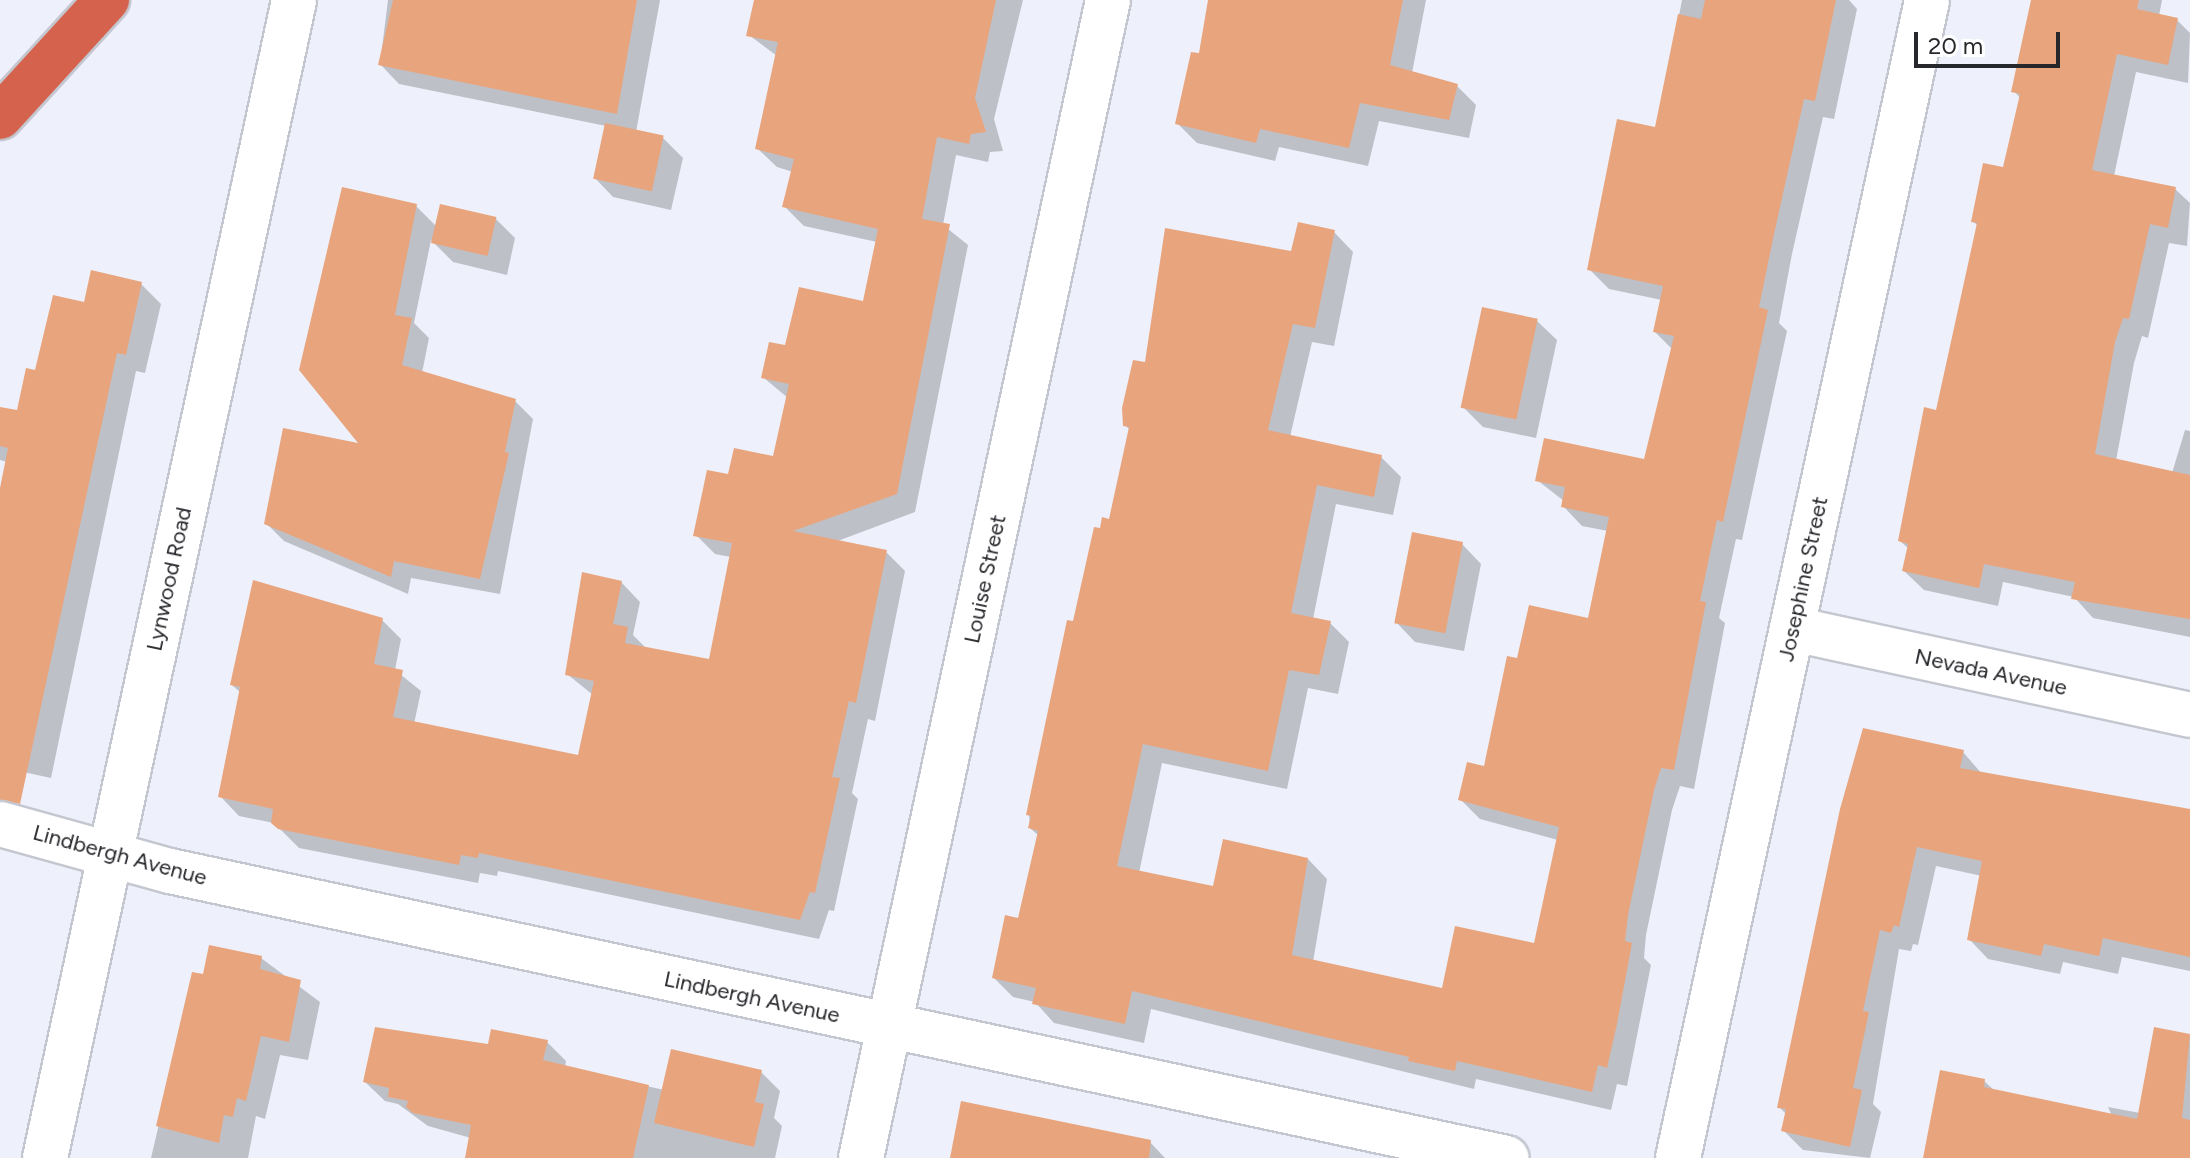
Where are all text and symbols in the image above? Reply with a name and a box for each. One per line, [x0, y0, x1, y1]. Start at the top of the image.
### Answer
scale bar [1918, 16, 2064, 66]
text: 20 m [1928, 31, 1983, 60]
street label: Josephine Street [1773, 494, 1833, 664]
street label: Lynwood Road [141, 505, 197, 653]
street label: Louise Street [958, 512, 1012, 646]
street label: Nevada Avenue [1912, 643, 2070, 701]
street label: Lindbergh Avenue [30, 819, 210, 891]
street label: Lindbergh Avenue [662, 965, 842, 1029]

